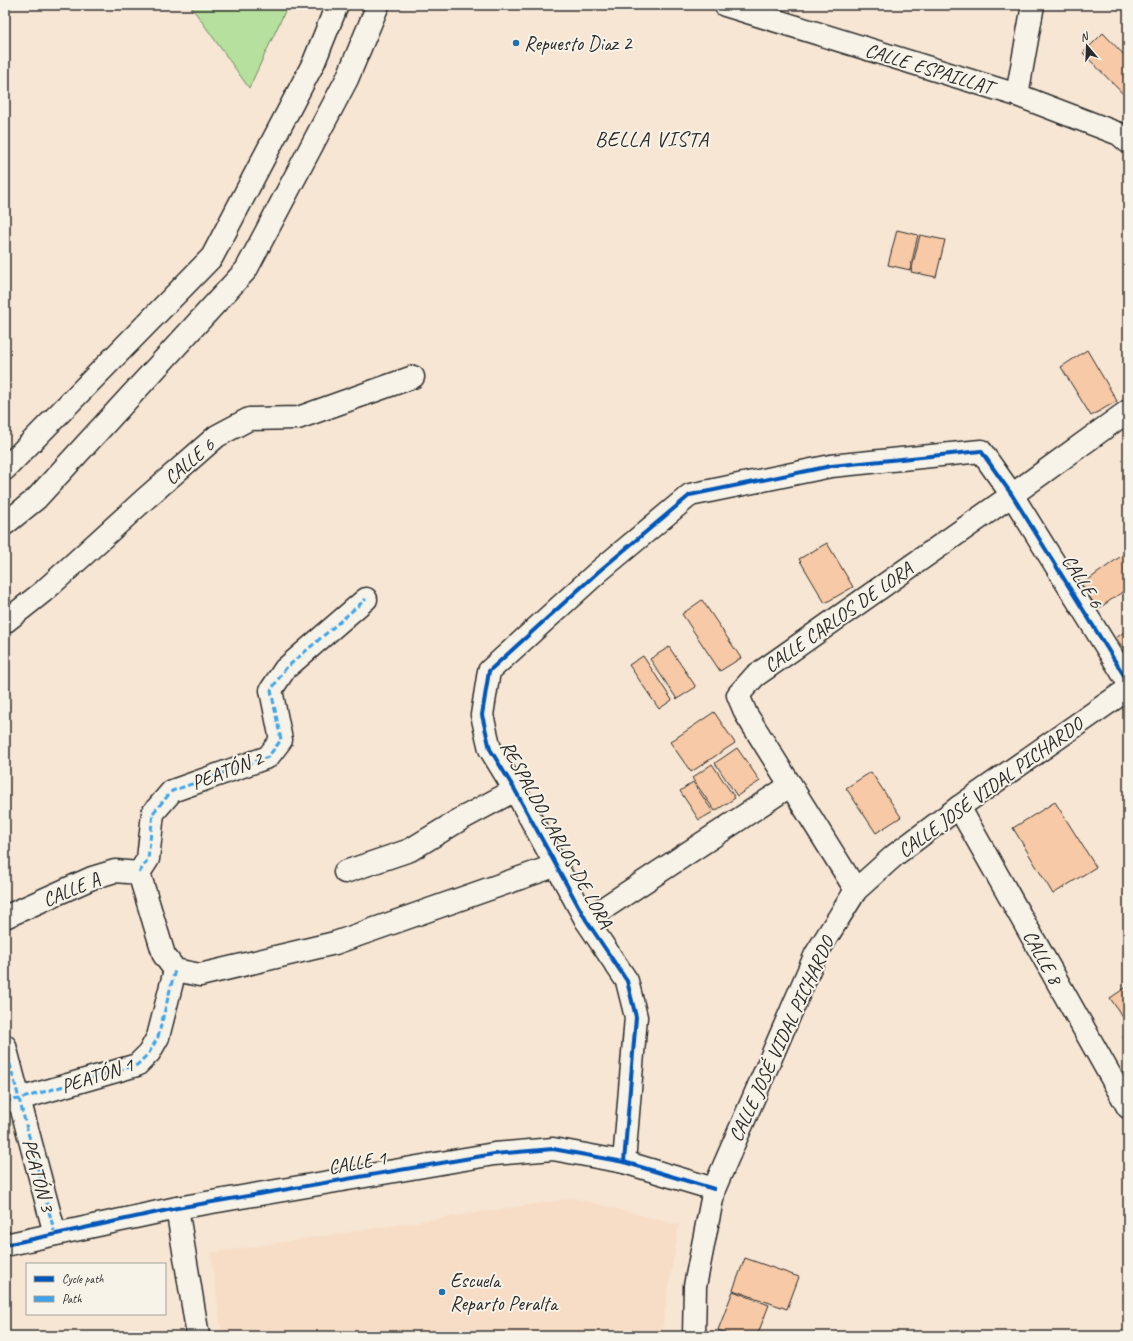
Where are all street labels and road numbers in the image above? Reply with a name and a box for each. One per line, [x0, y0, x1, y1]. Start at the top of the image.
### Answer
street label: CALLE ESPAILLAT [862, 37, 1000, 101]
street label: CALLE 6 [159, 432, 220, 490]
street label: CALLE 6 [1056, 550, 1109, 614]
street label: CALLE CARLOS DE LORA [759, 556, 918, 678]
street label: CALLE JOSÉ VIDAL PICHARDO [893, 711, 1089, 863]
street label: RESPALDO CARLOS DE LORA [495, 736, 619, 933]
street label: PEATÓN 2 [188, 745, 268, 795]
street label: CALLE A [39, 866, 104, 913]
street label: CALLE 8 [1017, 926, 1069, 991]
street label: CALLE JOSÉ VIDAL PICHARDO [723, 931, 841, 1146]
street label: PEATÓN 1 [58, 1052, 137, 1099]
street label: PEATÓN 3 [17, 1136, 61, 1216]
street label: CALLE 1 [326, 1145, 389, 1180]

